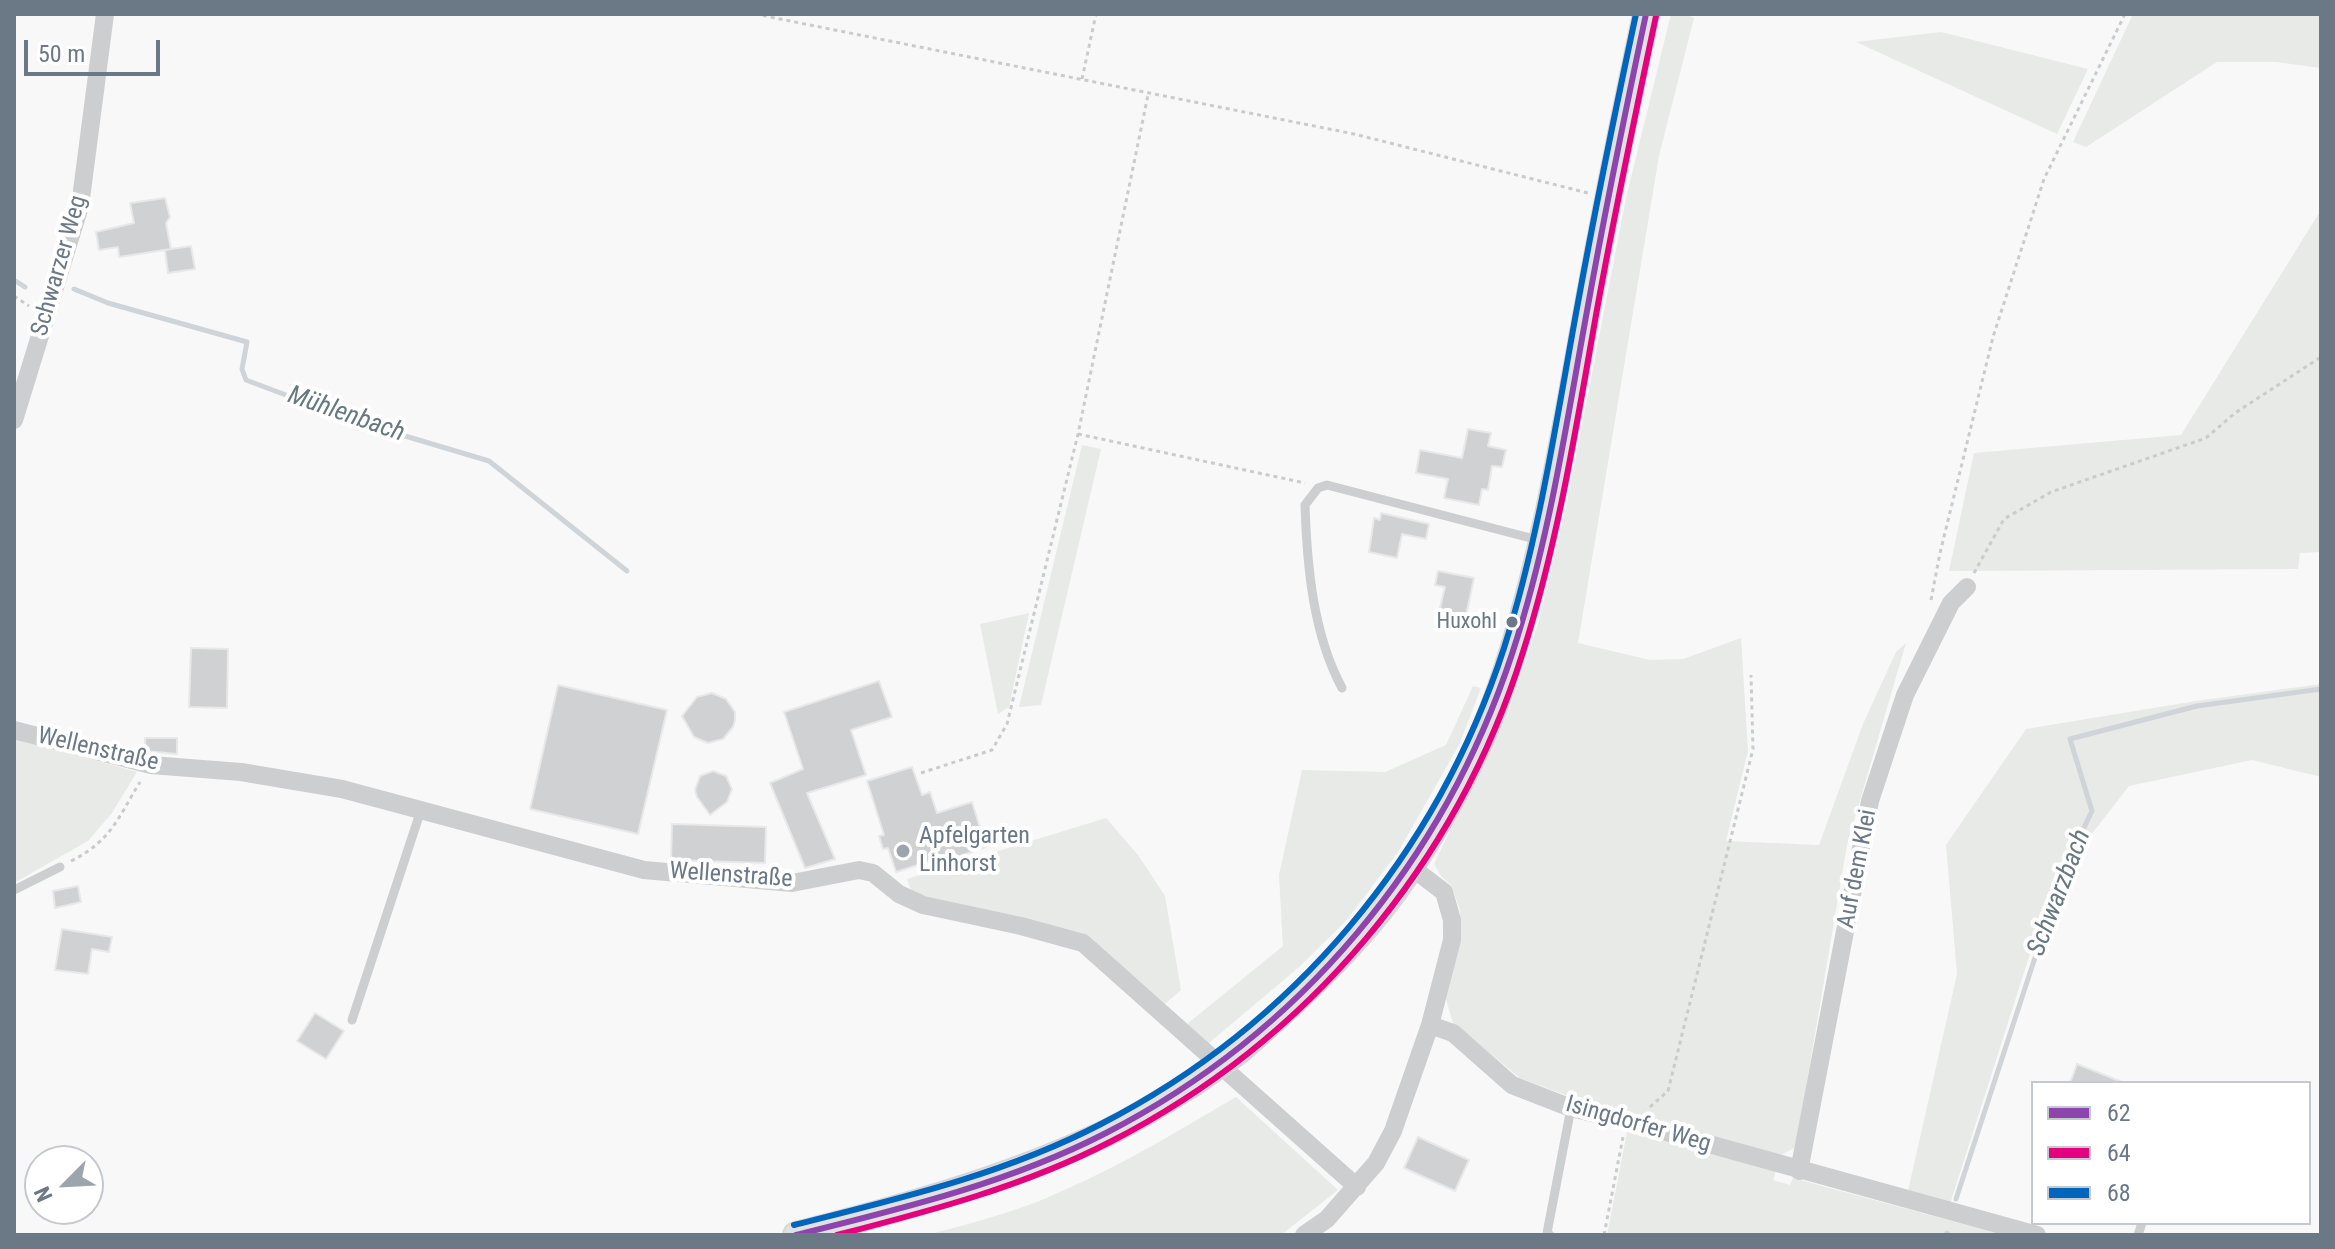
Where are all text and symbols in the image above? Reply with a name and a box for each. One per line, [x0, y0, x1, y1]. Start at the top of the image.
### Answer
scale bar [28, 24, 164, 74]
text: 50 m [38, 40, 85, 68]
street label: Schwarzer Weg [26, 192, 94, 340]
water label: Mühlenbach [283, 380, 409, 450]
place label: Huxohl [1437, 609, 1497, 635]
marker: Huxohl [1504, 614, 1520, 630]
street label: Wellenstraße [35, 722, 161, 778]
street label: Auf dem Klei [1832, 807, 1884, 931]
place label: Apfelgarten Linhorst [919, 823, 1030, 879]
water label: Schwarzbach [2022, 826, 2098, 960]
marker: Apfelgarten Linhorst [894, 842, 912, 860]
street label: Wellenstraße [669, 857, 793, 895]
legend [2031, 1081, 2311, 1225]
street label: Isingdorfer Weg [1562, 1091, 1714, 1159]
text: 62 [2107, 1099, 2131, 1127]
text: 64 [2107, 1139, 2131, 1167]
north arrow [24, 1145, 104, 1225]
text: 68 [2107, 1179, 2131, 1207]
text: N [29, 1183, 58, 1205]

